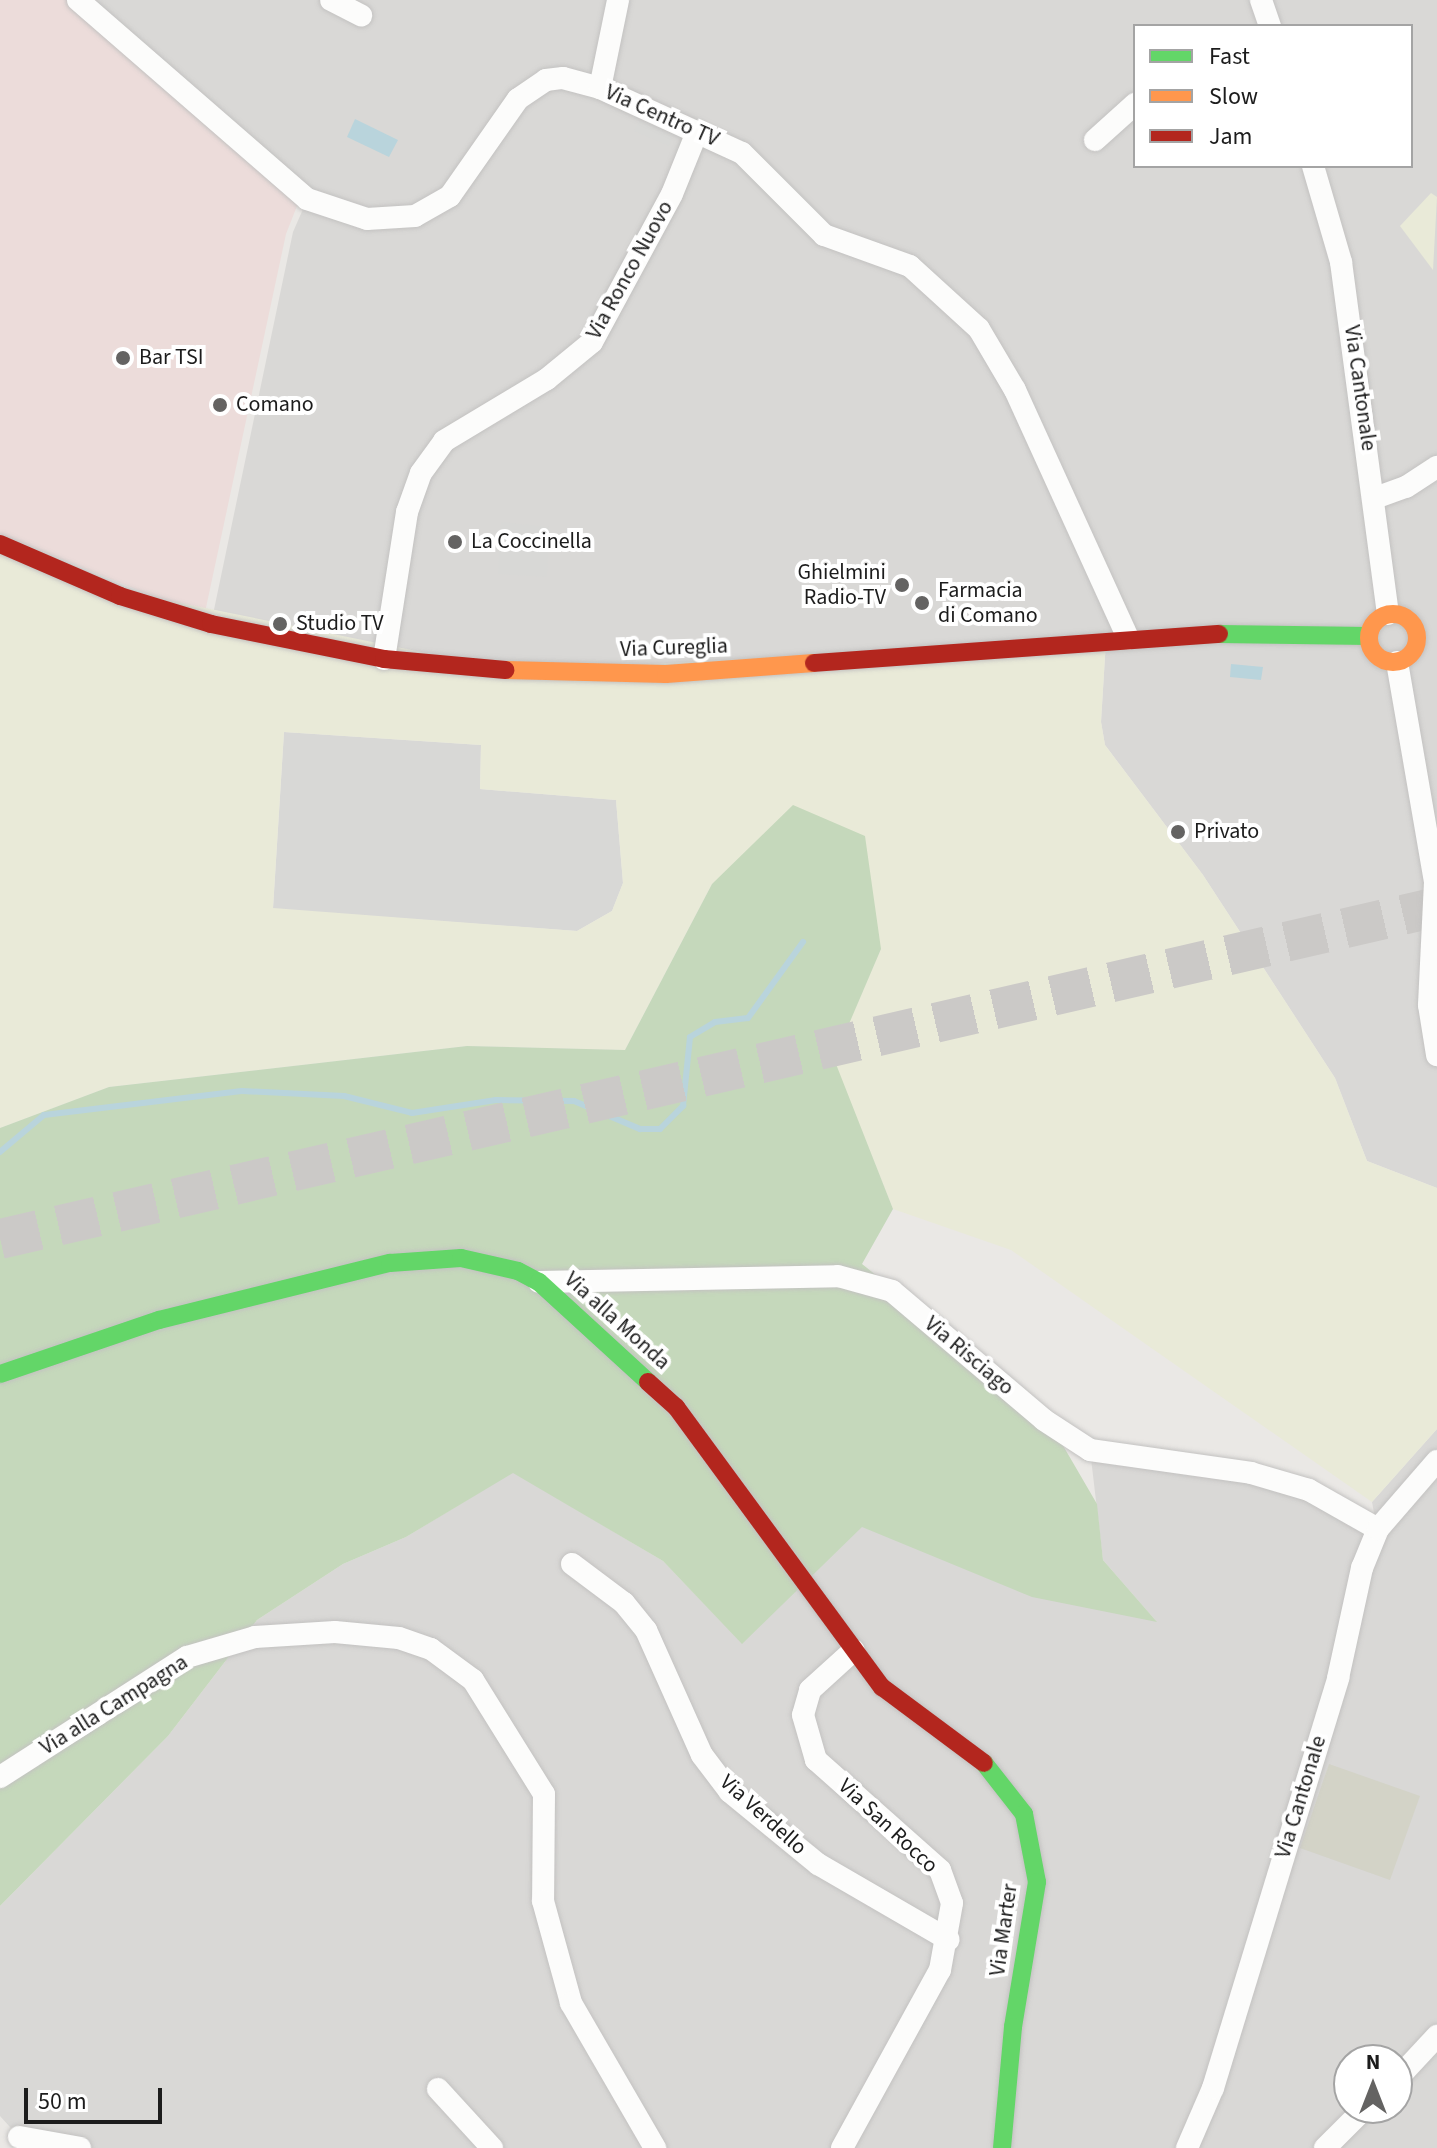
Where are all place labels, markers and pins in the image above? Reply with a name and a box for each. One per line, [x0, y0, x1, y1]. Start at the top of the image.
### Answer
place label: Bar TSI [139, 345, 204, 371]
marker: Bar TSI [114, 349, 132, 367]
place label: Comano [236, 392, 314, 418]
marker: Comano [211, 396, 229, 414]
place label: La Coccinella [471, 529, 592, 555]
marker: La Coccinella [446, 533, 464, 551]
place label: Ghielmini Radio-TV [797, 559, 886, 610]
marker: Ghielmini Radio-TV [893, 576, 911, 594]
place label: Farmacia di Comano [938, 577, 1038, 628]
marker: Farmacia di Comano [913, 594, 931, 612]
place label: Studio TV [296, 611, 384, 637]
marker: Studio TV [271, 615, 289, 633]
place label: Privato [1194, 819, 1259, 845]
marker: Privato [1169, 823, 1187, 841]

